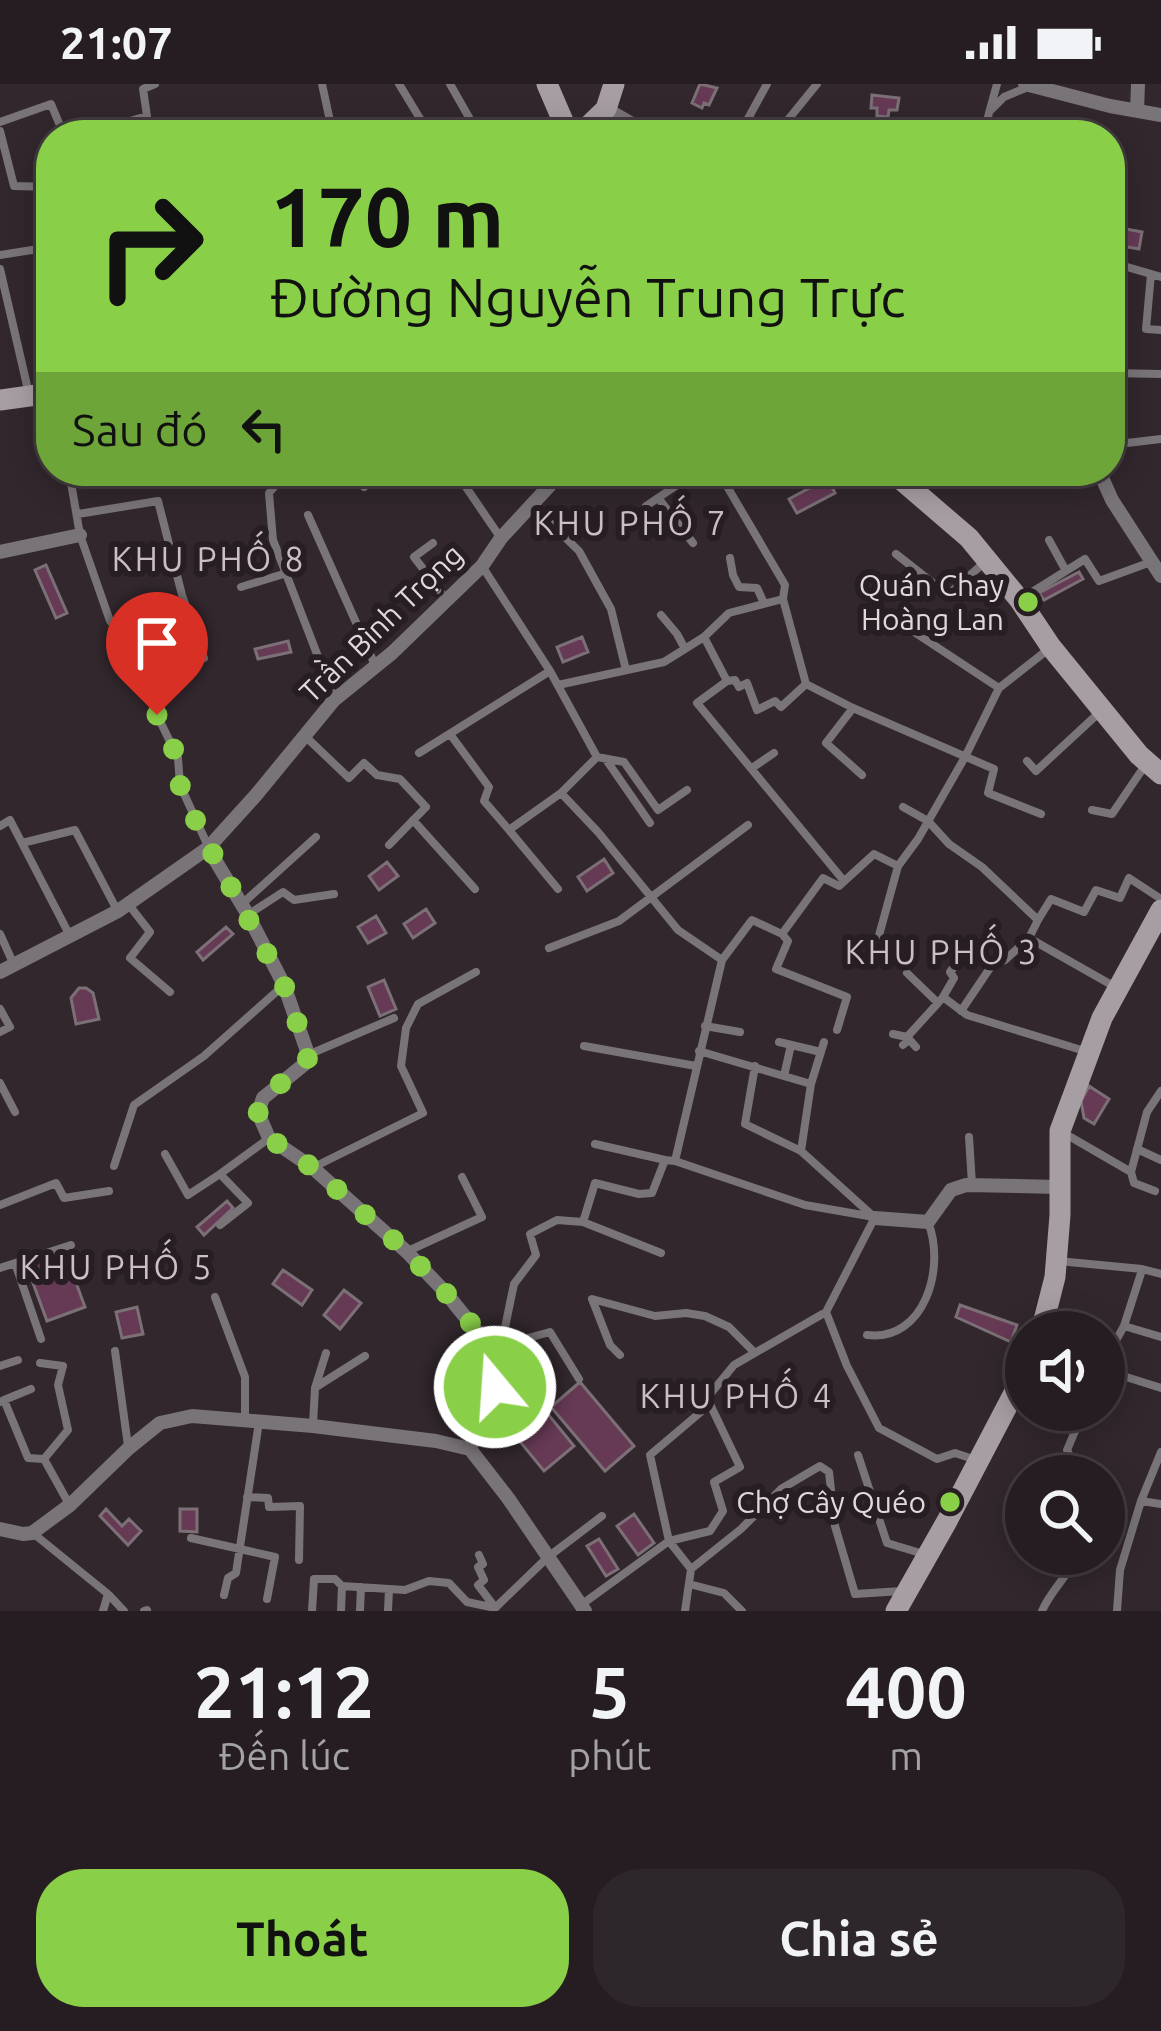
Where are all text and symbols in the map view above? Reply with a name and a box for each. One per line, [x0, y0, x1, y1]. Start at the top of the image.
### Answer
text: 21:07 [60, 17, 173, 68]
icon: right [72, 168, 228, 324]
text: 170 m [270, 169, 504, 263]
text: Đường Nguyễn Trung Trực [270, 267, 905, 327]
icon: left [231, 396, 297, 462]
text: Sau đó [72, 404, 207, 455]
district label: KHU PHỐ 7 [534, 494, 728, 541]
district label: KHU PHỐ 8 [112, 530, 306, 577]
street label: Trần Bình Trọng [290, 534, 469, 709]
place label: Quán Chay Hoàng Lan [859, 568, 1004, 636]
marker: Quán Chay Hoàng Lan [1015, 589, 1041, 615]
pin [106, 592, 208, 715]
icon: arrive [124, 610, 190, 676]
district label: KHU PHỐ 3 [845, 923, 1039, 970]
district label: KHU PHỐ 5 [20, 1238, 214, 1285]
map controls [1005, 1311, 1125, 1575]
button: sound [1005, 1311, 1125, 1431]
position arrow [432, 1324, 558, 1450]
district label: KHU PHỐ 4 [640, 1367, 834, 1414]
button: search [1005, 1455, 1125, 1575]
place label: Chợ Cây Quéo [736, 1485, 926, 1519]
marker: Chợ Cây Quéo [937, 1489, 963, 1515]
text: 21:12 [194, 1651, 374, 1732]
text: 5 [589, 1651, 630, 1732]
text: 400 [845, 1651, 967, 1732]
text: Đến lúc [218, 1734, 350, 1777]
text: phút [568, 1734, 651, 1777]
text: m [889, 1734, 923, 1777]
button: Thoát [36, 1869, 569, 2007]
button: Chia sẻ [593, 1869, 1125, 2007]

